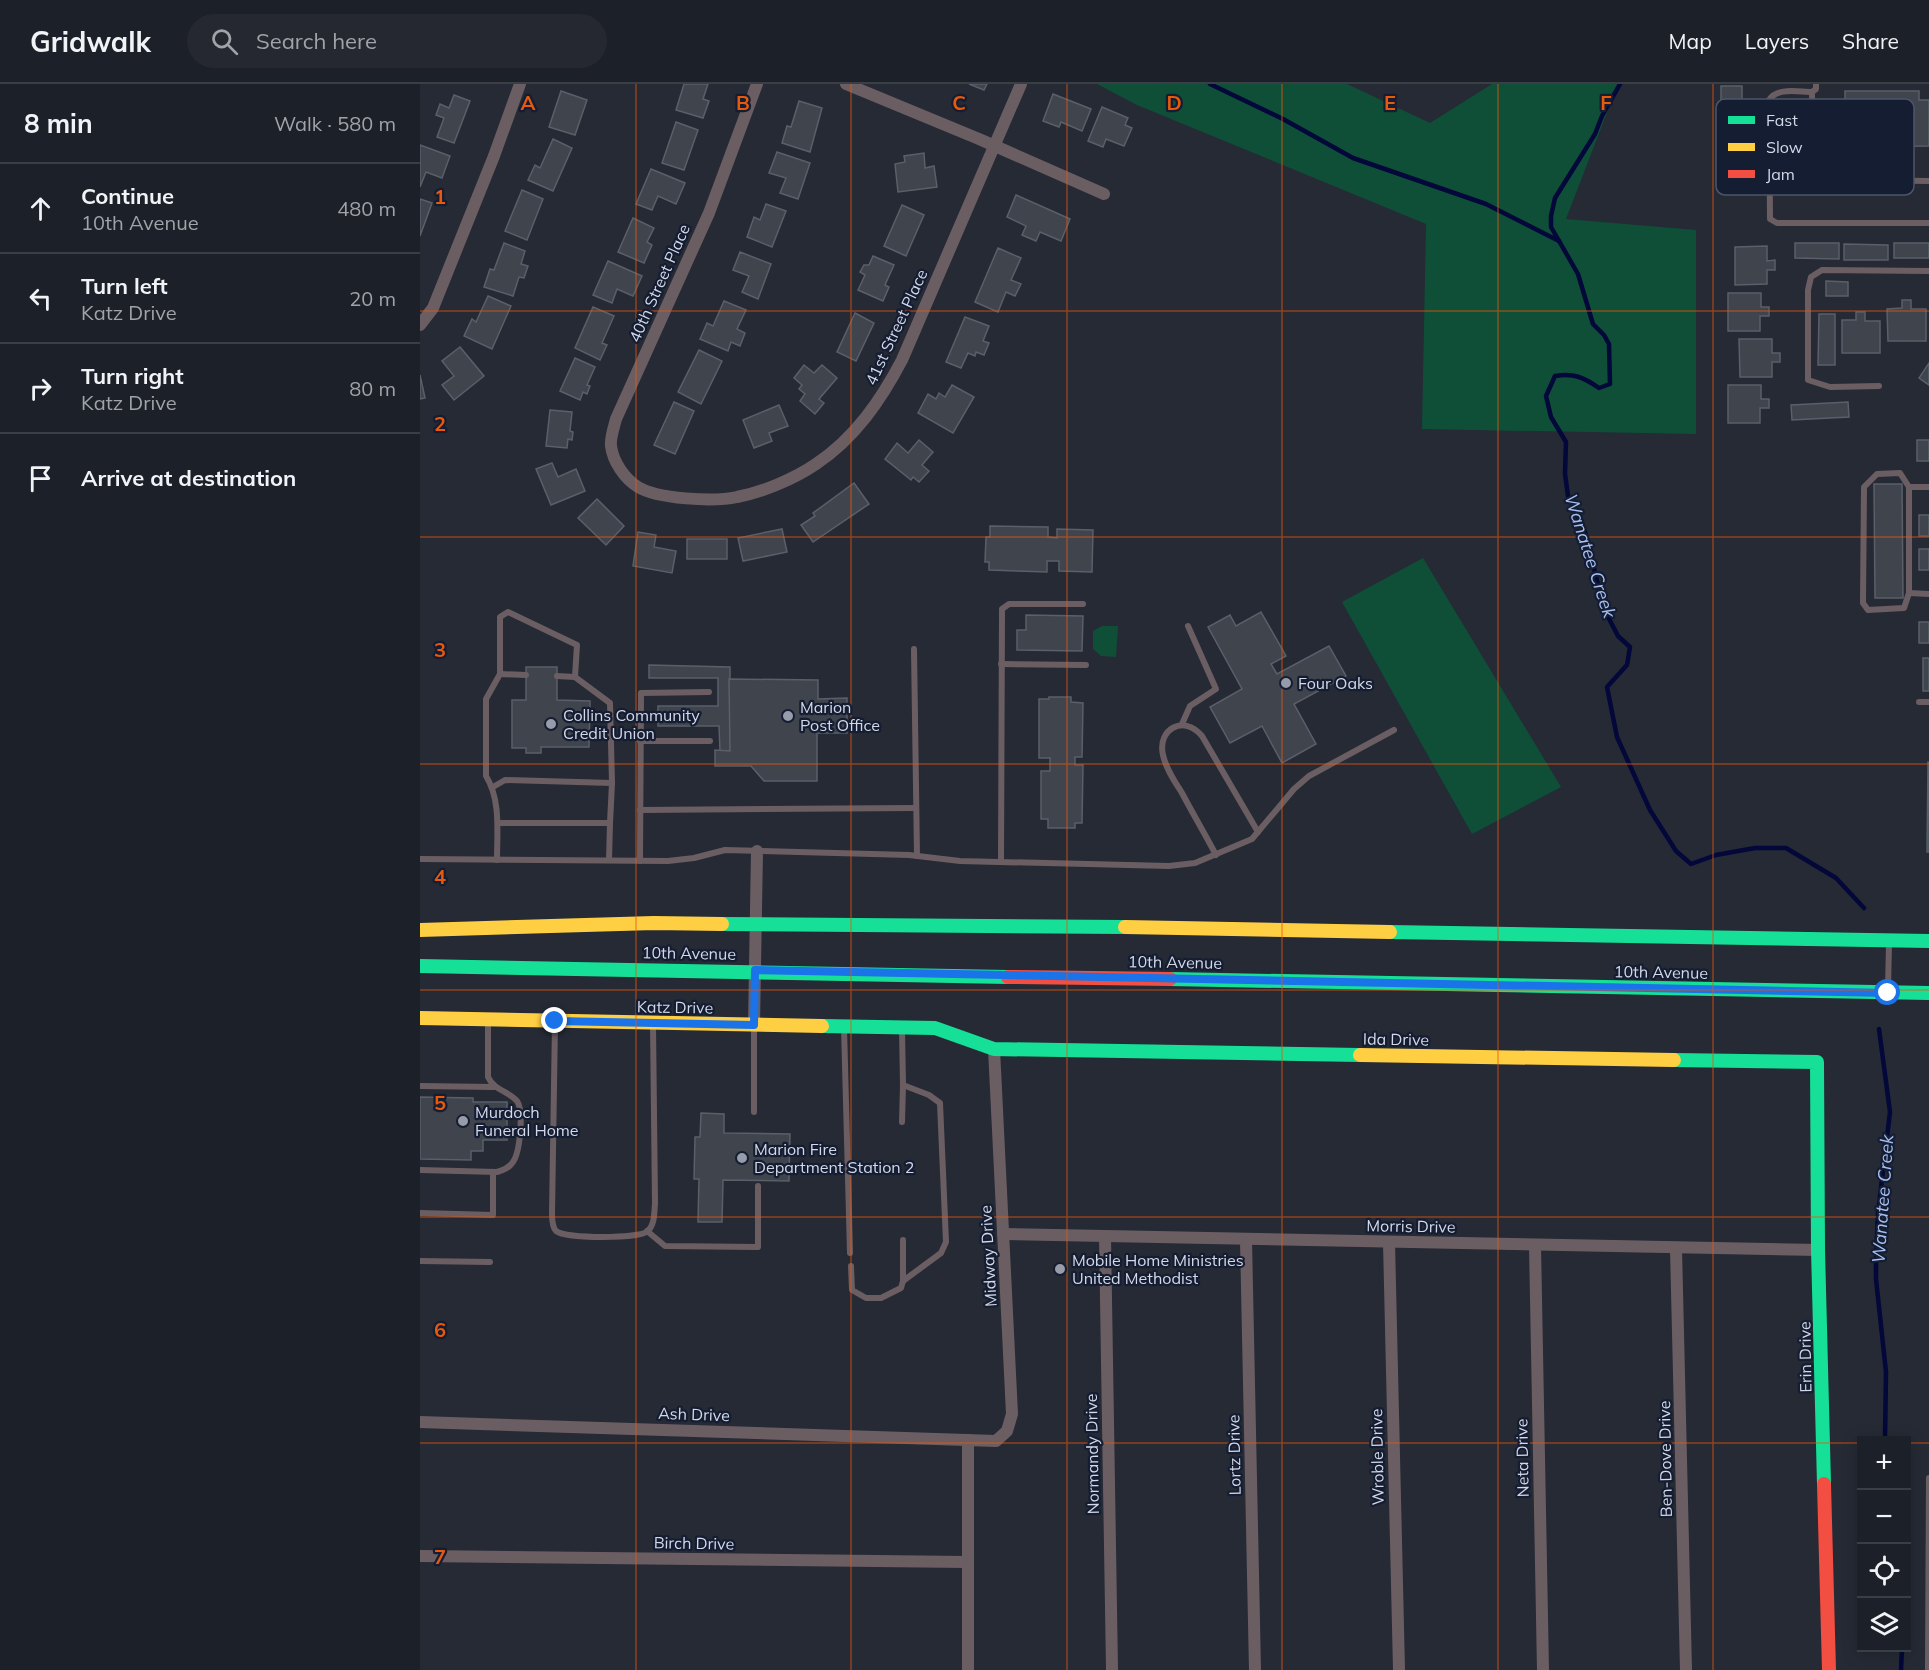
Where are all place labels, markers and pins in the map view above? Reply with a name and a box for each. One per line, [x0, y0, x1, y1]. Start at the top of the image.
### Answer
place label: Four Oaks [1298, 673, 1373, 693]
marker: Four Oaks [1279, 676, 1293, 690]
place label: Marion Post Office [800, 697, 880, 735]
place label: Collins Community Credit Union [563, 705, 700, 743]
marker: Marion Post Office [781, 709, 795, 723]
marker: Collins Community Credit Union [544, 717, 558, 731]
place label: Murdoch Funeral Home [475, 1102, 579, 1140]
marker: Murdoch Funeral Home [456, 1114, 470, 1128]
place label: Marion Fire Department Station 2 [754, 1139, 914, 1177]
marker: Marion Fire Department Station 2 [735, 1151, 749, 1165]
place label: Mobile Home Ministries United Methodist [1072, 1250, 1244, 1288]
marker: Mobile Home Ministries United Methodist [1053, 1262, 1067, 1276]

